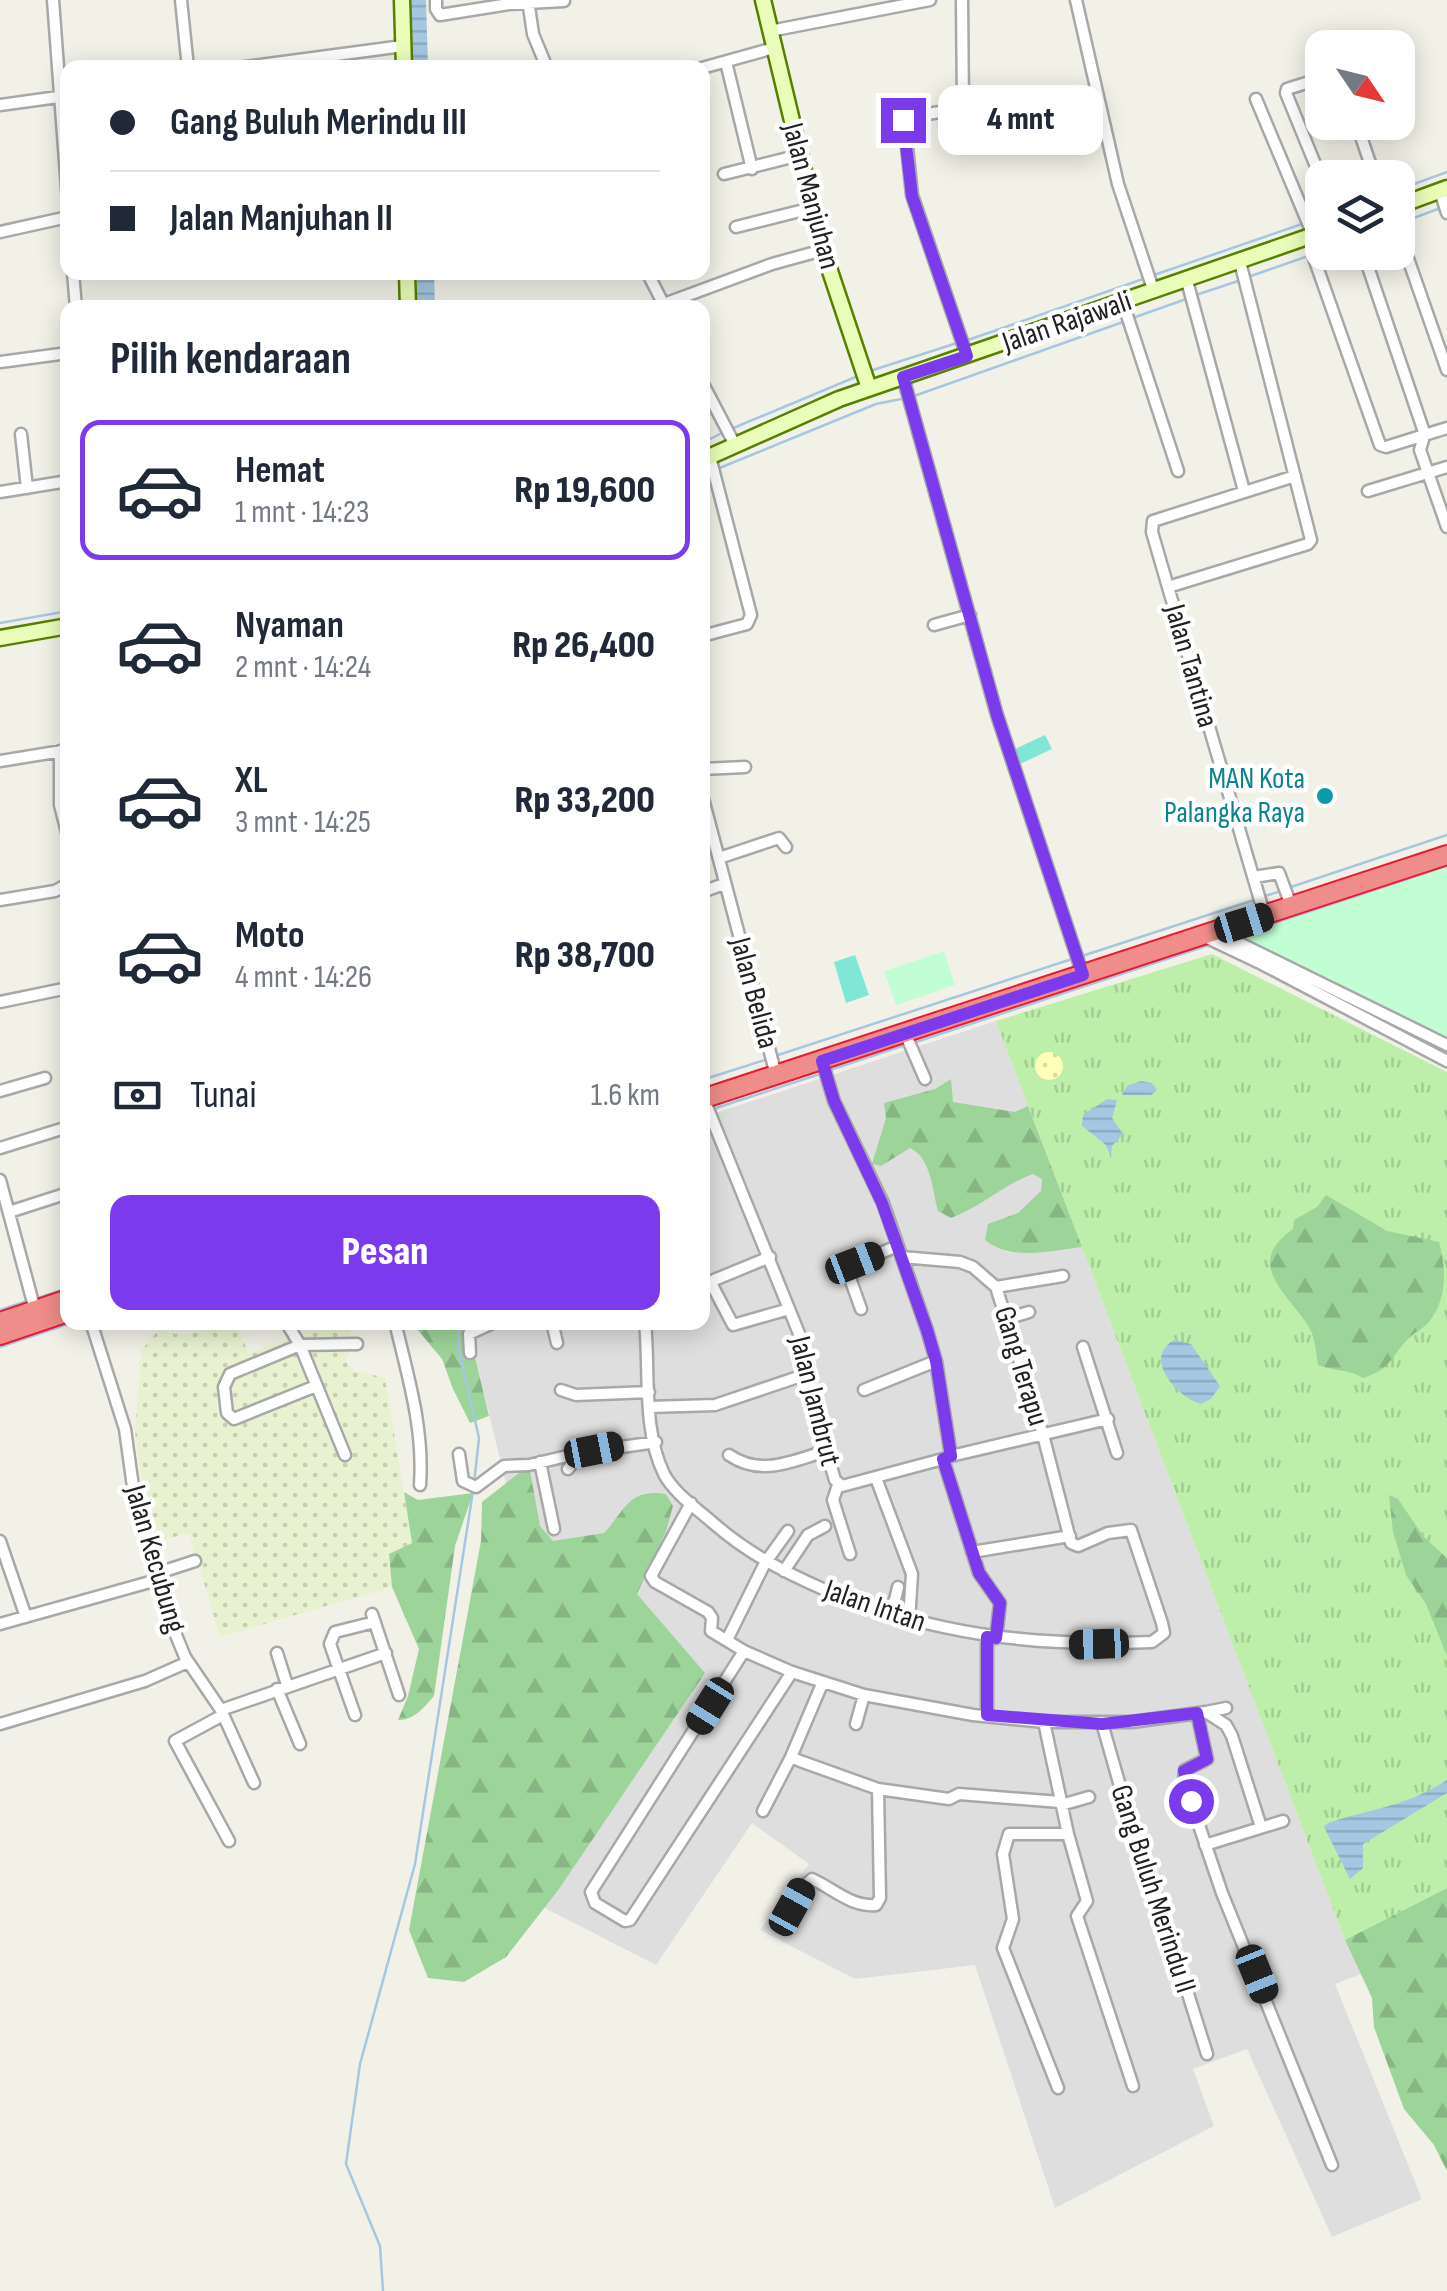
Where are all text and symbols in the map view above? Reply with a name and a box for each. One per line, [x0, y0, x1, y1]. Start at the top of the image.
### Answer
north arrow [1305, 30, 1415, 140]
map controls [1305, 30, 1415, 270]
callout: 4 mnt [938, 85, 1103, 155]
route end [881, 98, 926, 143]
text: Gang Buluh Merindu III [170, 100, 467, 145]
text: 4 mnt [987, 100, 1054, 139]
street label: Jalan Manjuhan [774, 118, 848, 273]
button: layers [1305, 160, 1415, 270]
text: Jalan Manjuhan II [170, 196, 393, 241]
street label: Jalan Rajawali [997, 283, 1136, 361]
text: Pilih kendaraan [110, 332, 351, 387]
icon: car [115, 445, 205, 535]
text: Hemat [235, 448, 325, 493]
text: Rp 19,600 [514, 468, 655, 513]
text: 1 mnt · 14:23 [235, 493, 369, 532]
street label: Jalan Tantina [1156, 599, 1226, 732]
icon: car [115, 600, 205, 690]
text: Nyaman [235, 603, 344, 648]
text: Rp 26,400 [512, 623, 655, 668]
text: 2 mnt · 14:24 [235, 648, 371, 687]
icon: car [115, 755, 205, 845]
text: XL [235, 758, 268, 803]
place label: MAN Kota Palangka Raya [1164, 761, 1305, 831]
text: Rp 33,200 [514, 778, 655, 823]
marker: MAN Kota Palangka Raya [1314, 785, 1336, 807]
text: 3 mnt · 14:25 [235, 803, 371, 842]
car [1211, 900, 1277, 946]
icon: car [115, 910, 205, 1000]
text: Moto [235, 913, 305, 958]
street label: Jalan Belida [722, 932, 786, 1053]
text: Rp 38,700 [515, 933, 655, 978]
text: 4 mnt · 14:26 [235, 958, 372, 997]
icon: cash [110, 1068, 165, 1123]
text: Tunai [190, 1073, 257, 1118]
text: 1.6 km [591, 1076, 660, 1115]
button: Pesan [110, 1195, 660, 1310]
car [822, 1238, 888, 1288]
street label: Gang Terapu [986, 1302, 1056, 1430]
street label: Jalan Jambrut [781, 1332, 848, 1469]
car [562, 1430, 626, 1470]
street label: Jalan Kecubung [116, 1480, 193, 1637]
street label: Jalan Intan [819, 1572, 930, 1640]
car [1068, 1628, 1130, 1660]
car [681, 1673, 739, 1739]
route start [1169, 1779, 1214, 1824]
street label: Gang Buluh Merindu II [1102, 1781, 1204, 1997]
car [764, 1873, 820, 1941]
car [1232, 1941, 1282, 2007]

